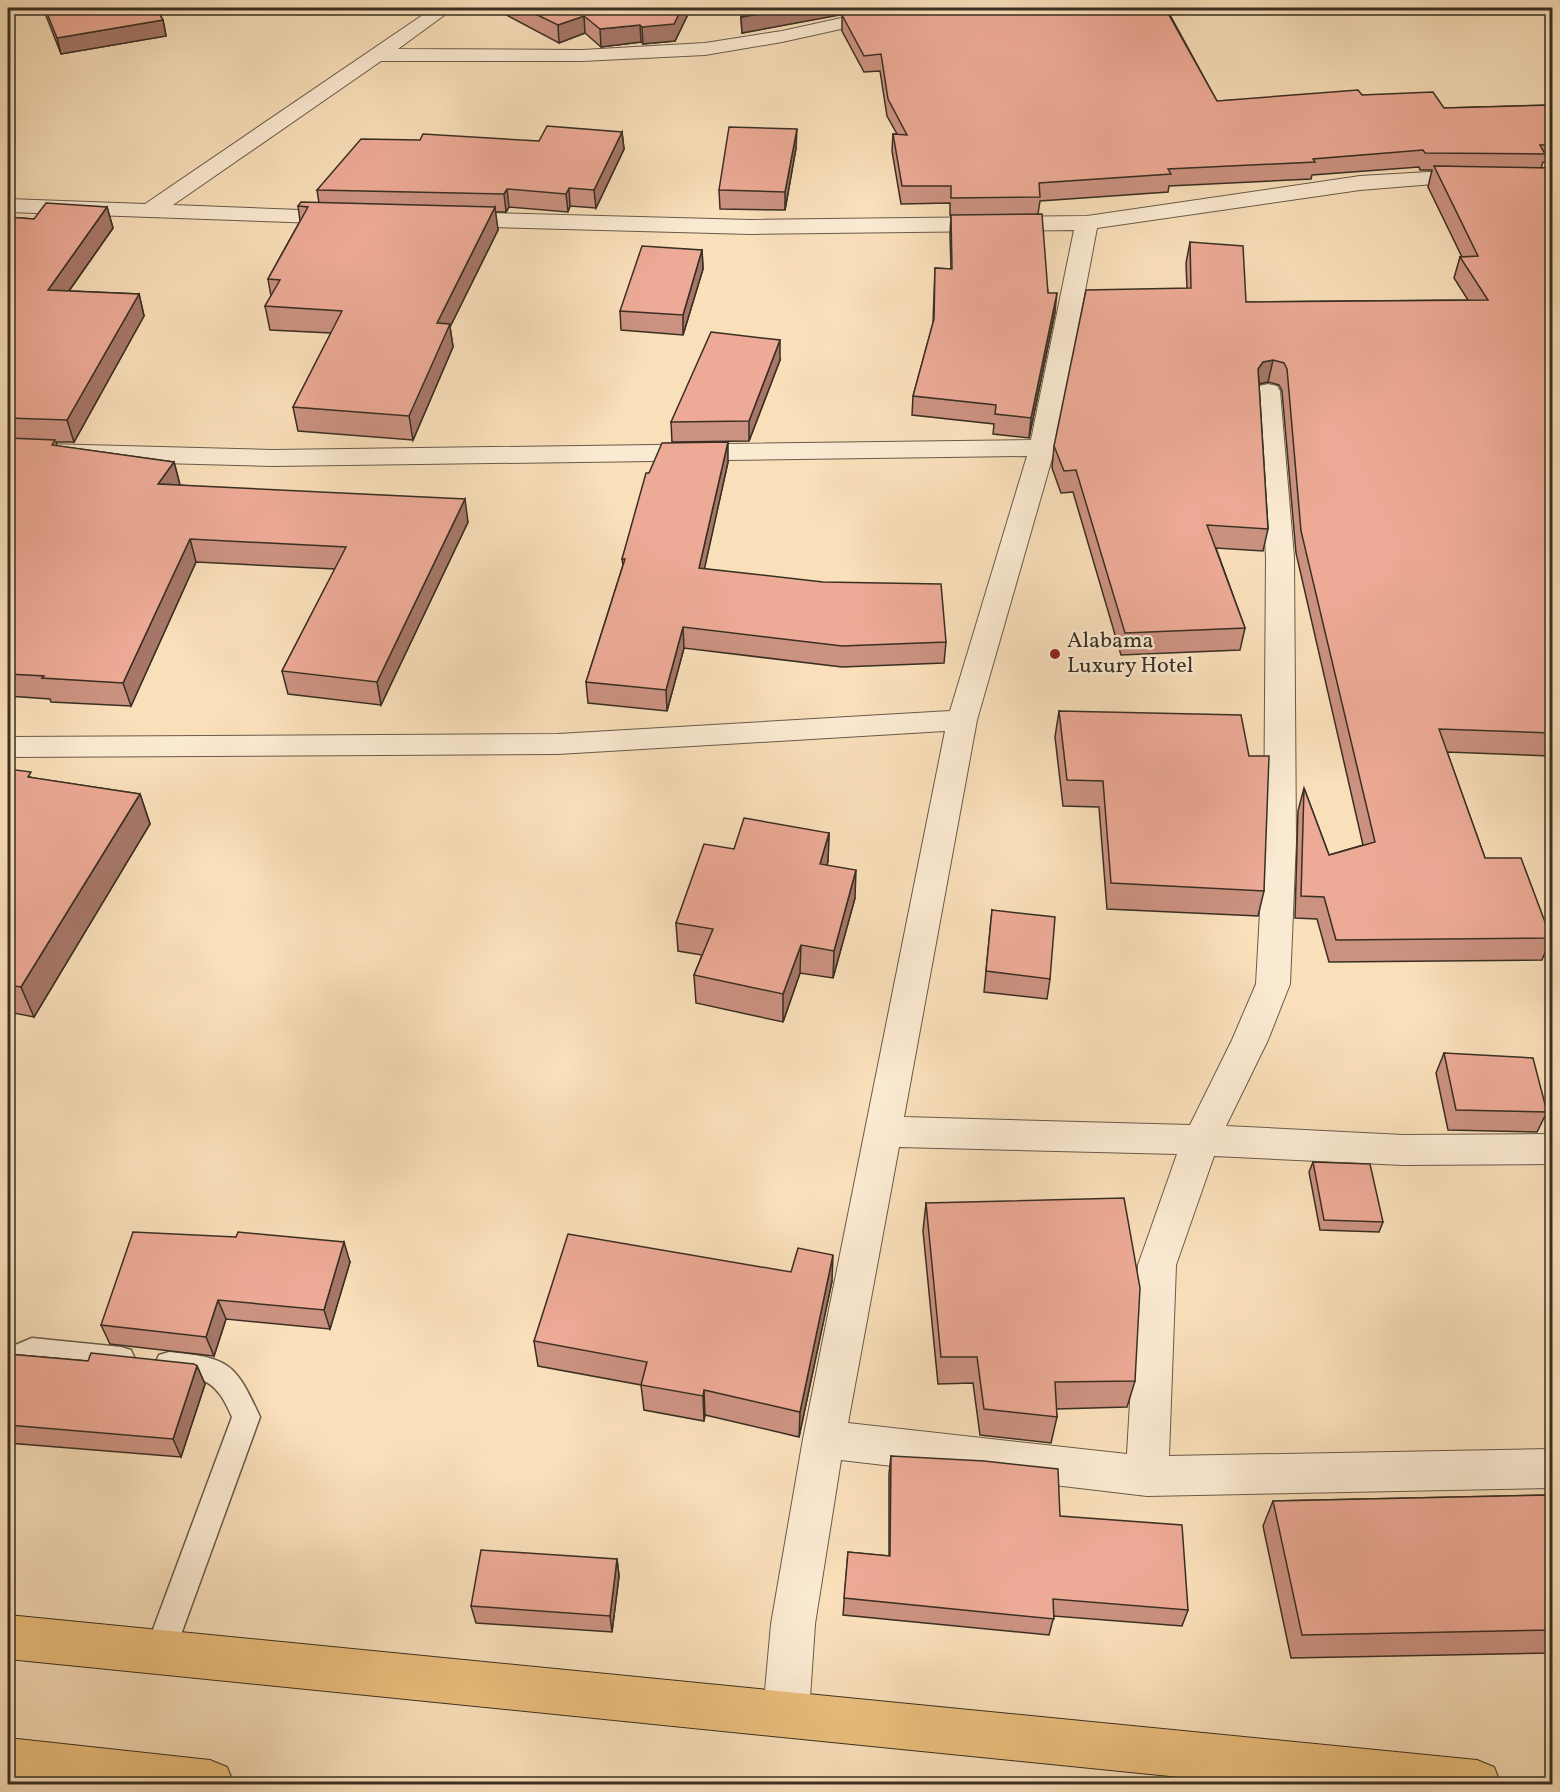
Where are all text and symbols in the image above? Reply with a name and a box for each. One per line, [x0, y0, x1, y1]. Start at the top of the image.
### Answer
place label: Alabama Luxury Hotel [1067, 626, 1193, 682]
marker: Alabama Luxury Hotel [1048, 647, 1062, 661]

